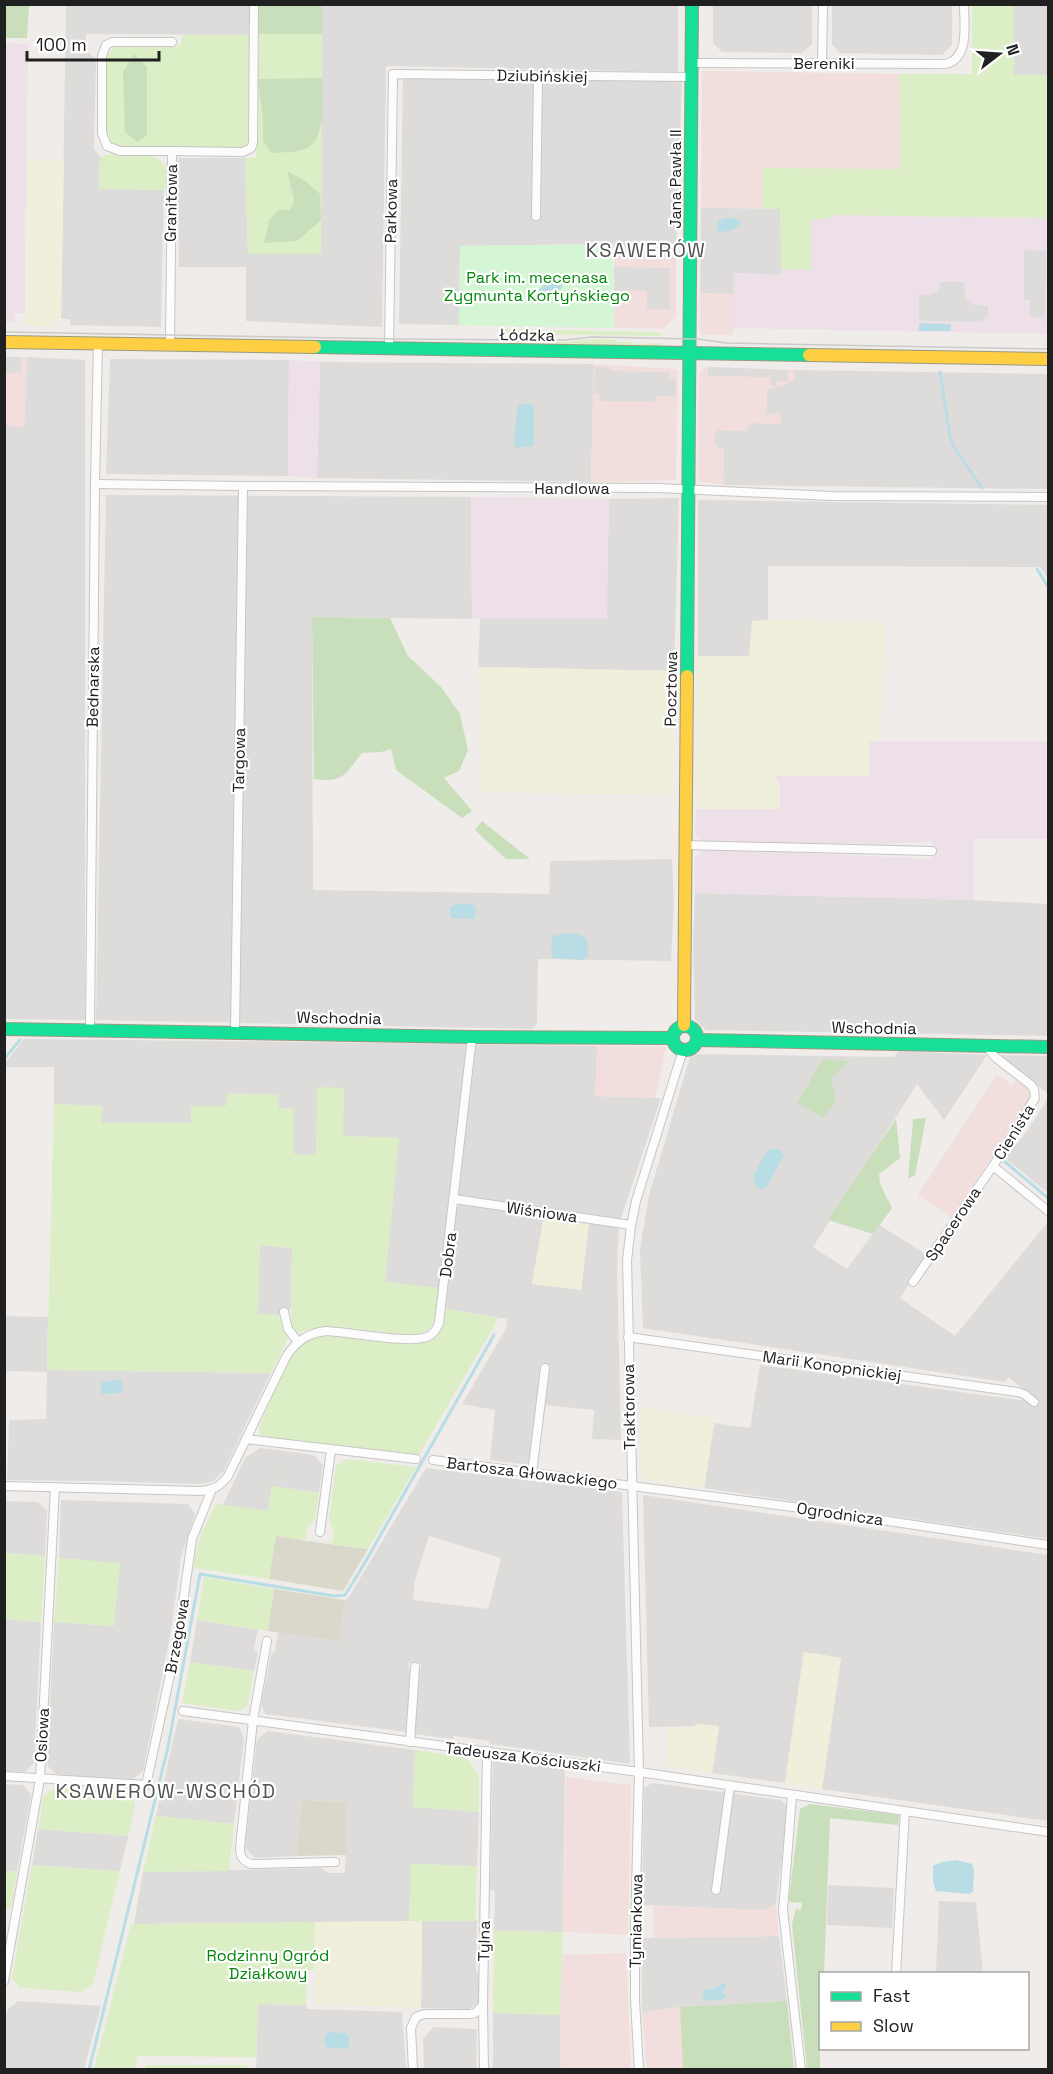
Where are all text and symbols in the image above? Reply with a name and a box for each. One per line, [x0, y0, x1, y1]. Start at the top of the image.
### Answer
scale bar [27, 24, 159, 62]
north arrow [969, 24, 1029, 84]
text: 100 m [36, 33, 87, 56]
text: N [1001, 42, 1024, 58]
street label: Bereniki [793, 53, 855, 74]
street label: Dziubińskiej [496, 65, 588, 87]
street label: Jana Pawła II [665, 129, 686, 229]
street label: Granitowa [160, 164, 182, 242]
street label: Parkowa [380, 179, 402, 243]
district label: KSAWERÓW [586, 237, 706, 263]
park label: Park im. mecenasa Zygmunta Kortyńskiego [444, 267, 630, 306]
street label: Łódzka [499, 324, 555, 346]
street label: Handlowa [534, 478, 610, 499]
street label: Bednarska [82, 646, 104, 728]
street label: Pocztowa [660, 651, 682, 727]
street label: Targowa [228, 727, 250, 793]
street label: Wschodnia [296, 1007, 382, 1029]
street label: Wschodnia [831, 1017, 917, 1039]
street label: Cienista [989, 1100, 1039, 1164]
street label: Spacerowa [920, 1183, 986, 1265]
street label: Wiśniowa [505, 1197, 579, 1227]
street label: Dobra [435, 1231, 461, 1279]
street label: Marii Konopnickiej [761, 1346, 903, 1386]
street label: Traktorowa [618, 1364, 640, 1450]
street label: Bartosza Głowackiego [445, 1452, 619, 1494]
street label: Ogrodnicza [795, 1498, 885, 1530]
street label: Brzegowa [160, 1597, 194, 1675]
street label: Osiowa [30, 1707, 54, 1763]
street label: Tadeusza Kościuszki [444, 1737, 602, 1777]
district label: KSAWERÓW-WSCHÓD [55, 1778, 277, 1804]
street label: Tymiankowa [625, 1874, 647, 1968]
street label: Tylna [473, 1920, 495, 1962]
park label: Rodzinny Ogród Działkowy [207, 1945, 329, 1984]
legend [819, 1972, 1029, 2050]
text: Fast [873, 1984, 910, 2007]
text: Slow [873, 2014, 914, 2037]

